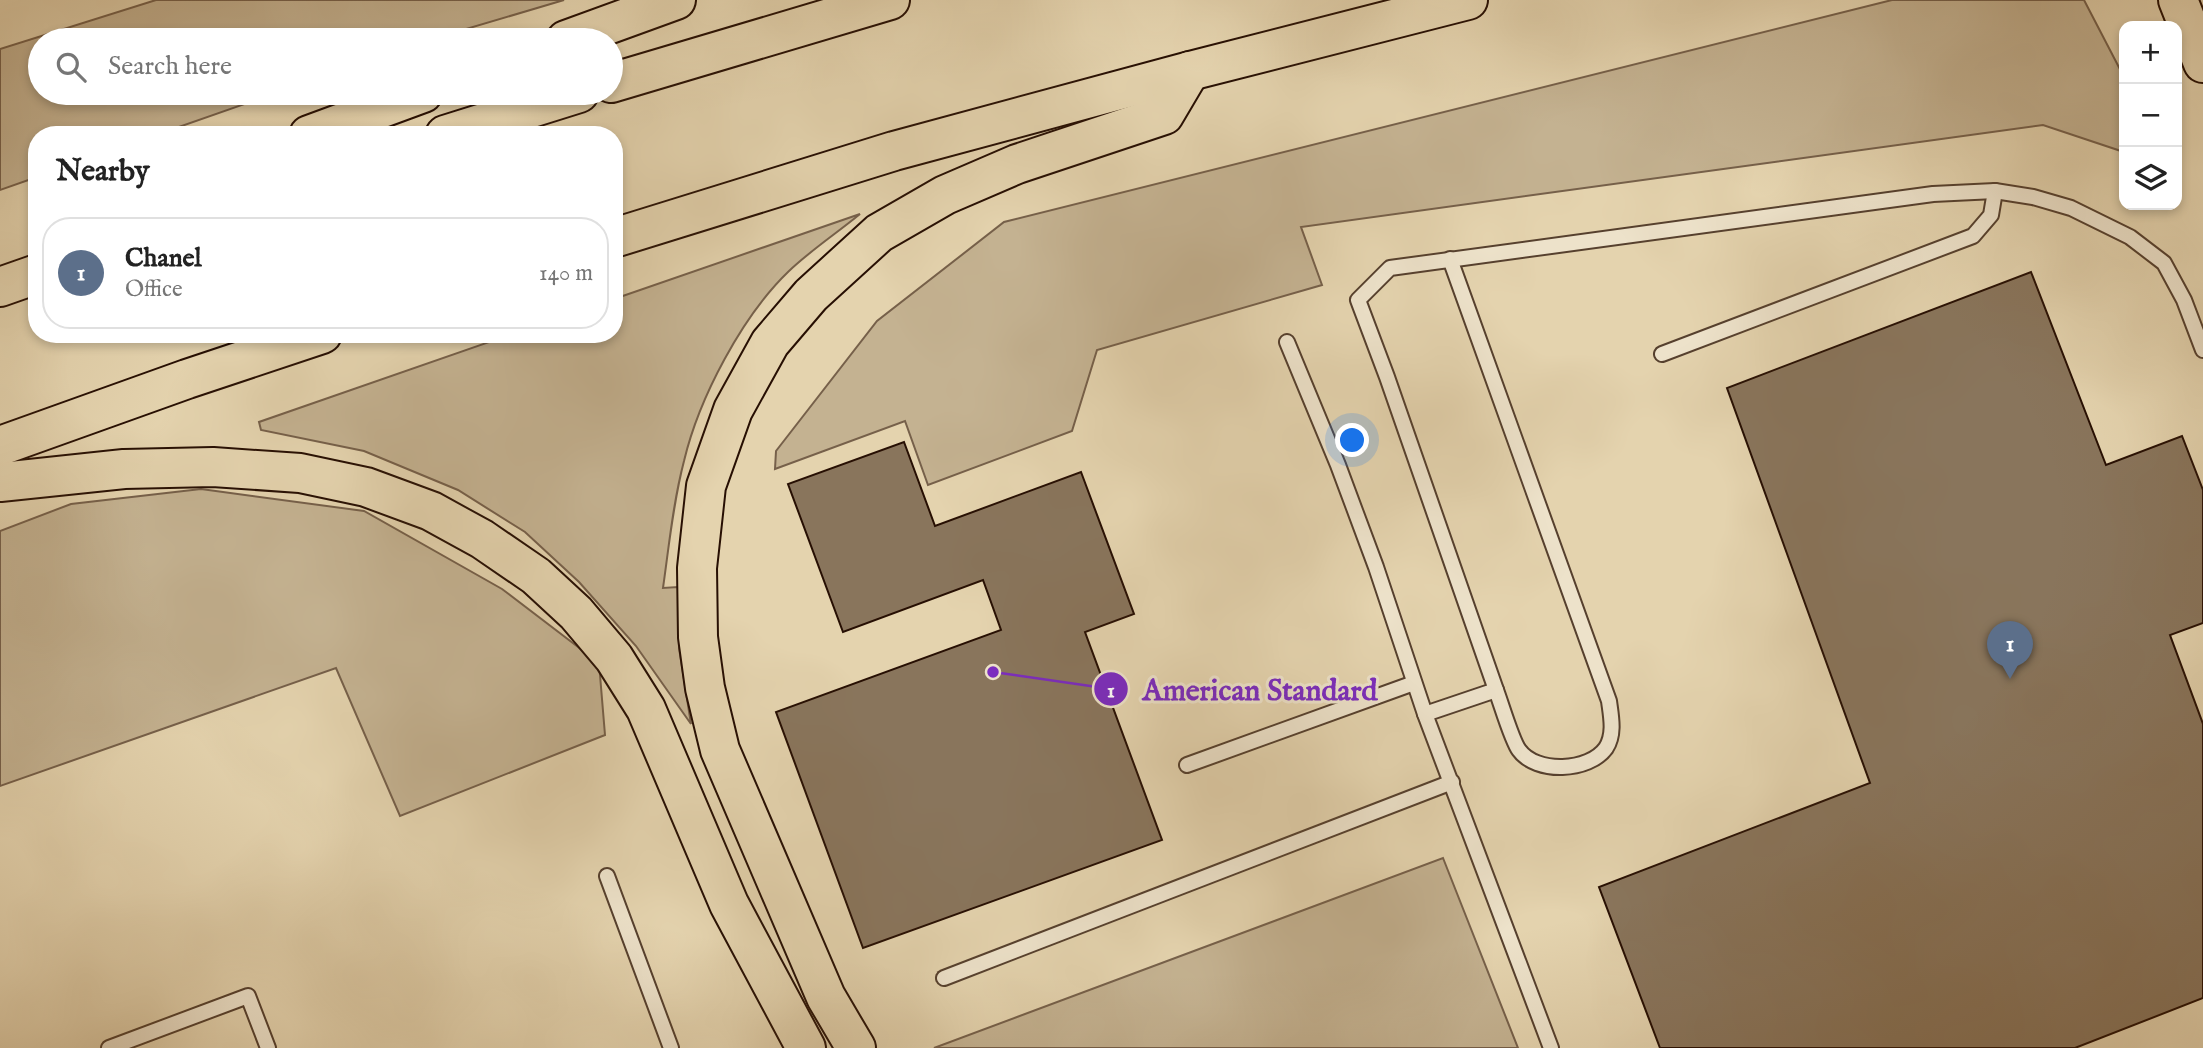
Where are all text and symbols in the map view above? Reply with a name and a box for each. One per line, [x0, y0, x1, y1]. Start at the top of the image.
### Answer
map controls [2119, 21, 2182, 210]
button: + [2119, 21, 2182, 84]
search box [28, 28, 623, 105]
icon: search [52, 48, 90, 86]
text: Search here [108, 50, 232, 83]
button: − [2119, 84, 2182, 147]
button: layers [2119, 147, 2182, 210]
text: Nearby [56, 153, 149, 191]
text: Chanel [125, 242, 202, 275]
text: 1 [77, 259, 85, 288]
text: 140 m [539, 259, 593, 288]
text: Office [125, 275, 182, 304]
your location [1335, 423, 1369, 457]
pin: 1 [1987, 621, 2033, 679]
callout: American Standard [1094, 664, 1392, 715]
text: American Standard [1141, 673, 1379, 711]
text: 1 [1107, 678, 1115, 705]

